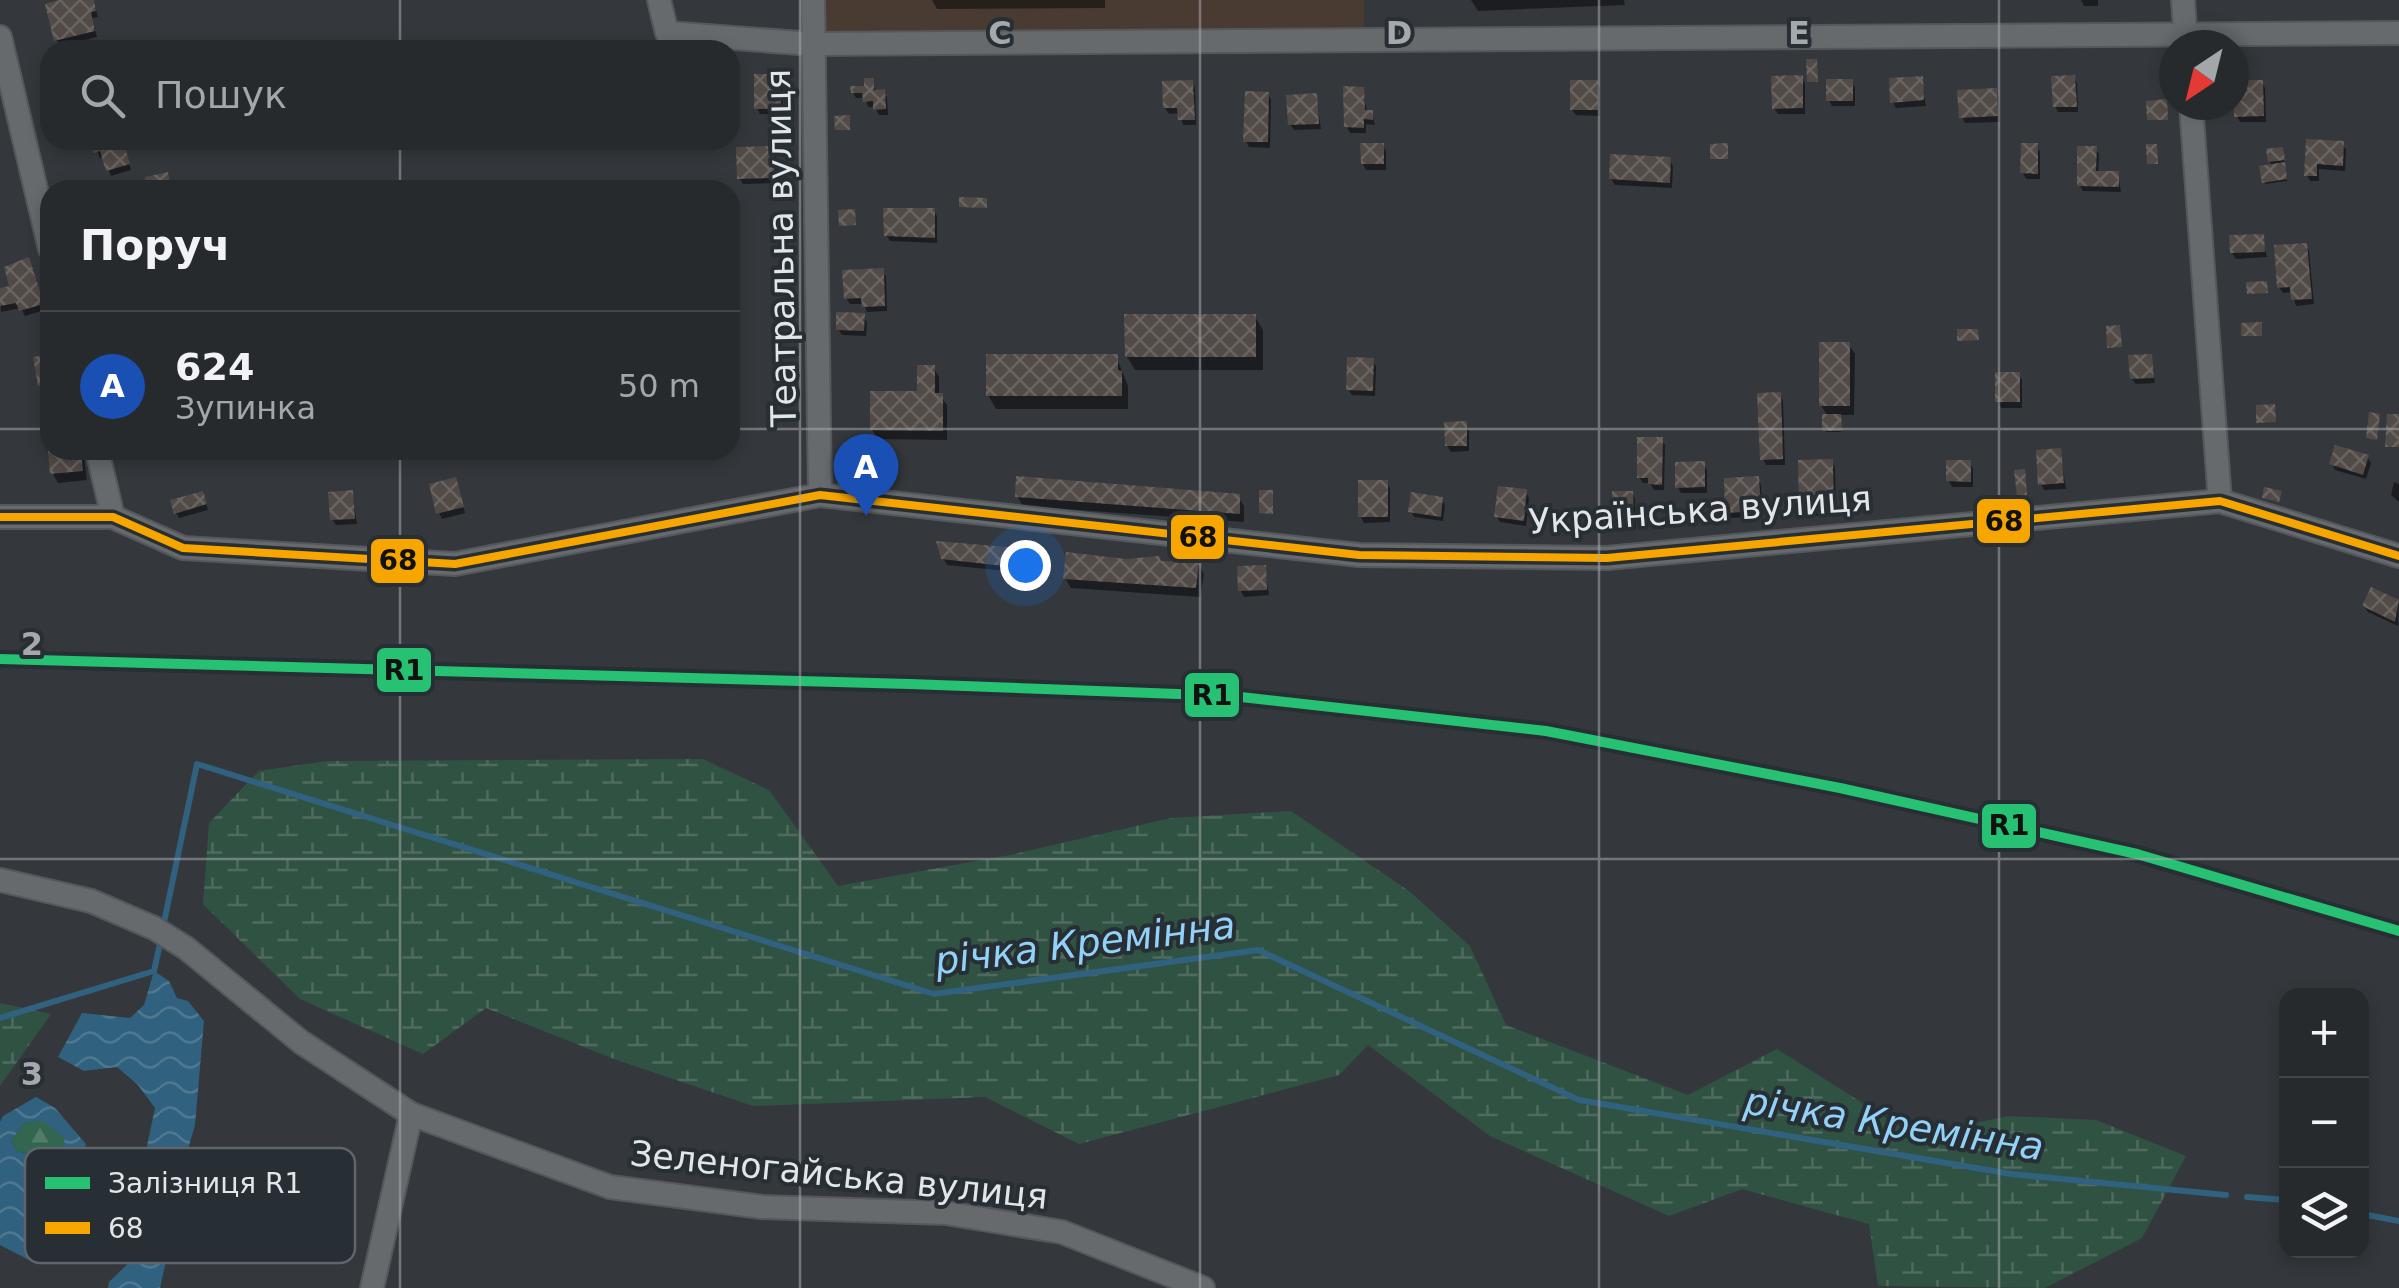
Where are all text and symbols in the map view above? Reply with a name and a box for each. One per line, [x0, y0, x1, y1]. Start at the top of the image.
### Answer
text: C [988, 14, 1012, 52]
text: D [1386, 14, 1412, 52]
text: E [1788, 14, 1810, 52]
north arrow [2159, 30, 2249, 120]
search box [40, 40, 740, 150]
icon: search [75, 68, 130, 123]
street label: Театральна вулиця [758, 69, 804, 428]
text: Пошук [155, 73, 287, 117]
text: Поруч [80, 221, 230, 270]
text: 624 [175, 345, 254, 389]
text: A [100, 367, 125, 405]
text: 50 m [618, 367, 700, 405]
text: Зупинка [175, 389, 316, 427]
pin: A [834, 434, 898, 516]
street label: Українська вулиця [1527, 478, 1873, 542]
line badge: 68 [1975, 497, 2032, 545]
text: 68 [1985, 505, 2023, 538]
line badge: 68 [1169, 513, 1226, 561]
text: 68 [1179, 521, 1217, 554]
line badge: 68 [369, 537, 426, 585]
your location [1000, 540, 1051, 591]
text: 68 [379, 544, 417, 577]
text: 2 [21, 625, 43, 663]
line badge: R1 [375, 646, 433, 694]
text: R1 [383, 654, 425, 687]
line badge: R1 [1183, 671, 1241, 719]
text: R1 [1191, 679, 1233, 712]
line badge: R1 [1980, 802, 2038, 850]
text: R1 [1988, 809, 2030, 842]
water label: річка Кремінна [931, 903, 1238, 983]
map controls [2279, 988, 2369, 1258]
button: + [2279, 988, 2369, 1078]
text: 3 [21, 1055, 43, 1093]
water label: річка Кремінна [1740, 1078, 2047, 1169]
button: − [2279, 1078, 2369, 1168]
street label: Зеленогайська вулиця [628, 1133, 1050, 1217]
legend [25, 1148, 355, 1263]
text: Залізниця R1 [108, 1167, 302, 1200]
button: layers [2279, 1168, 2369, 1258]
text: 68 [108, 1212, 144, 1245]

